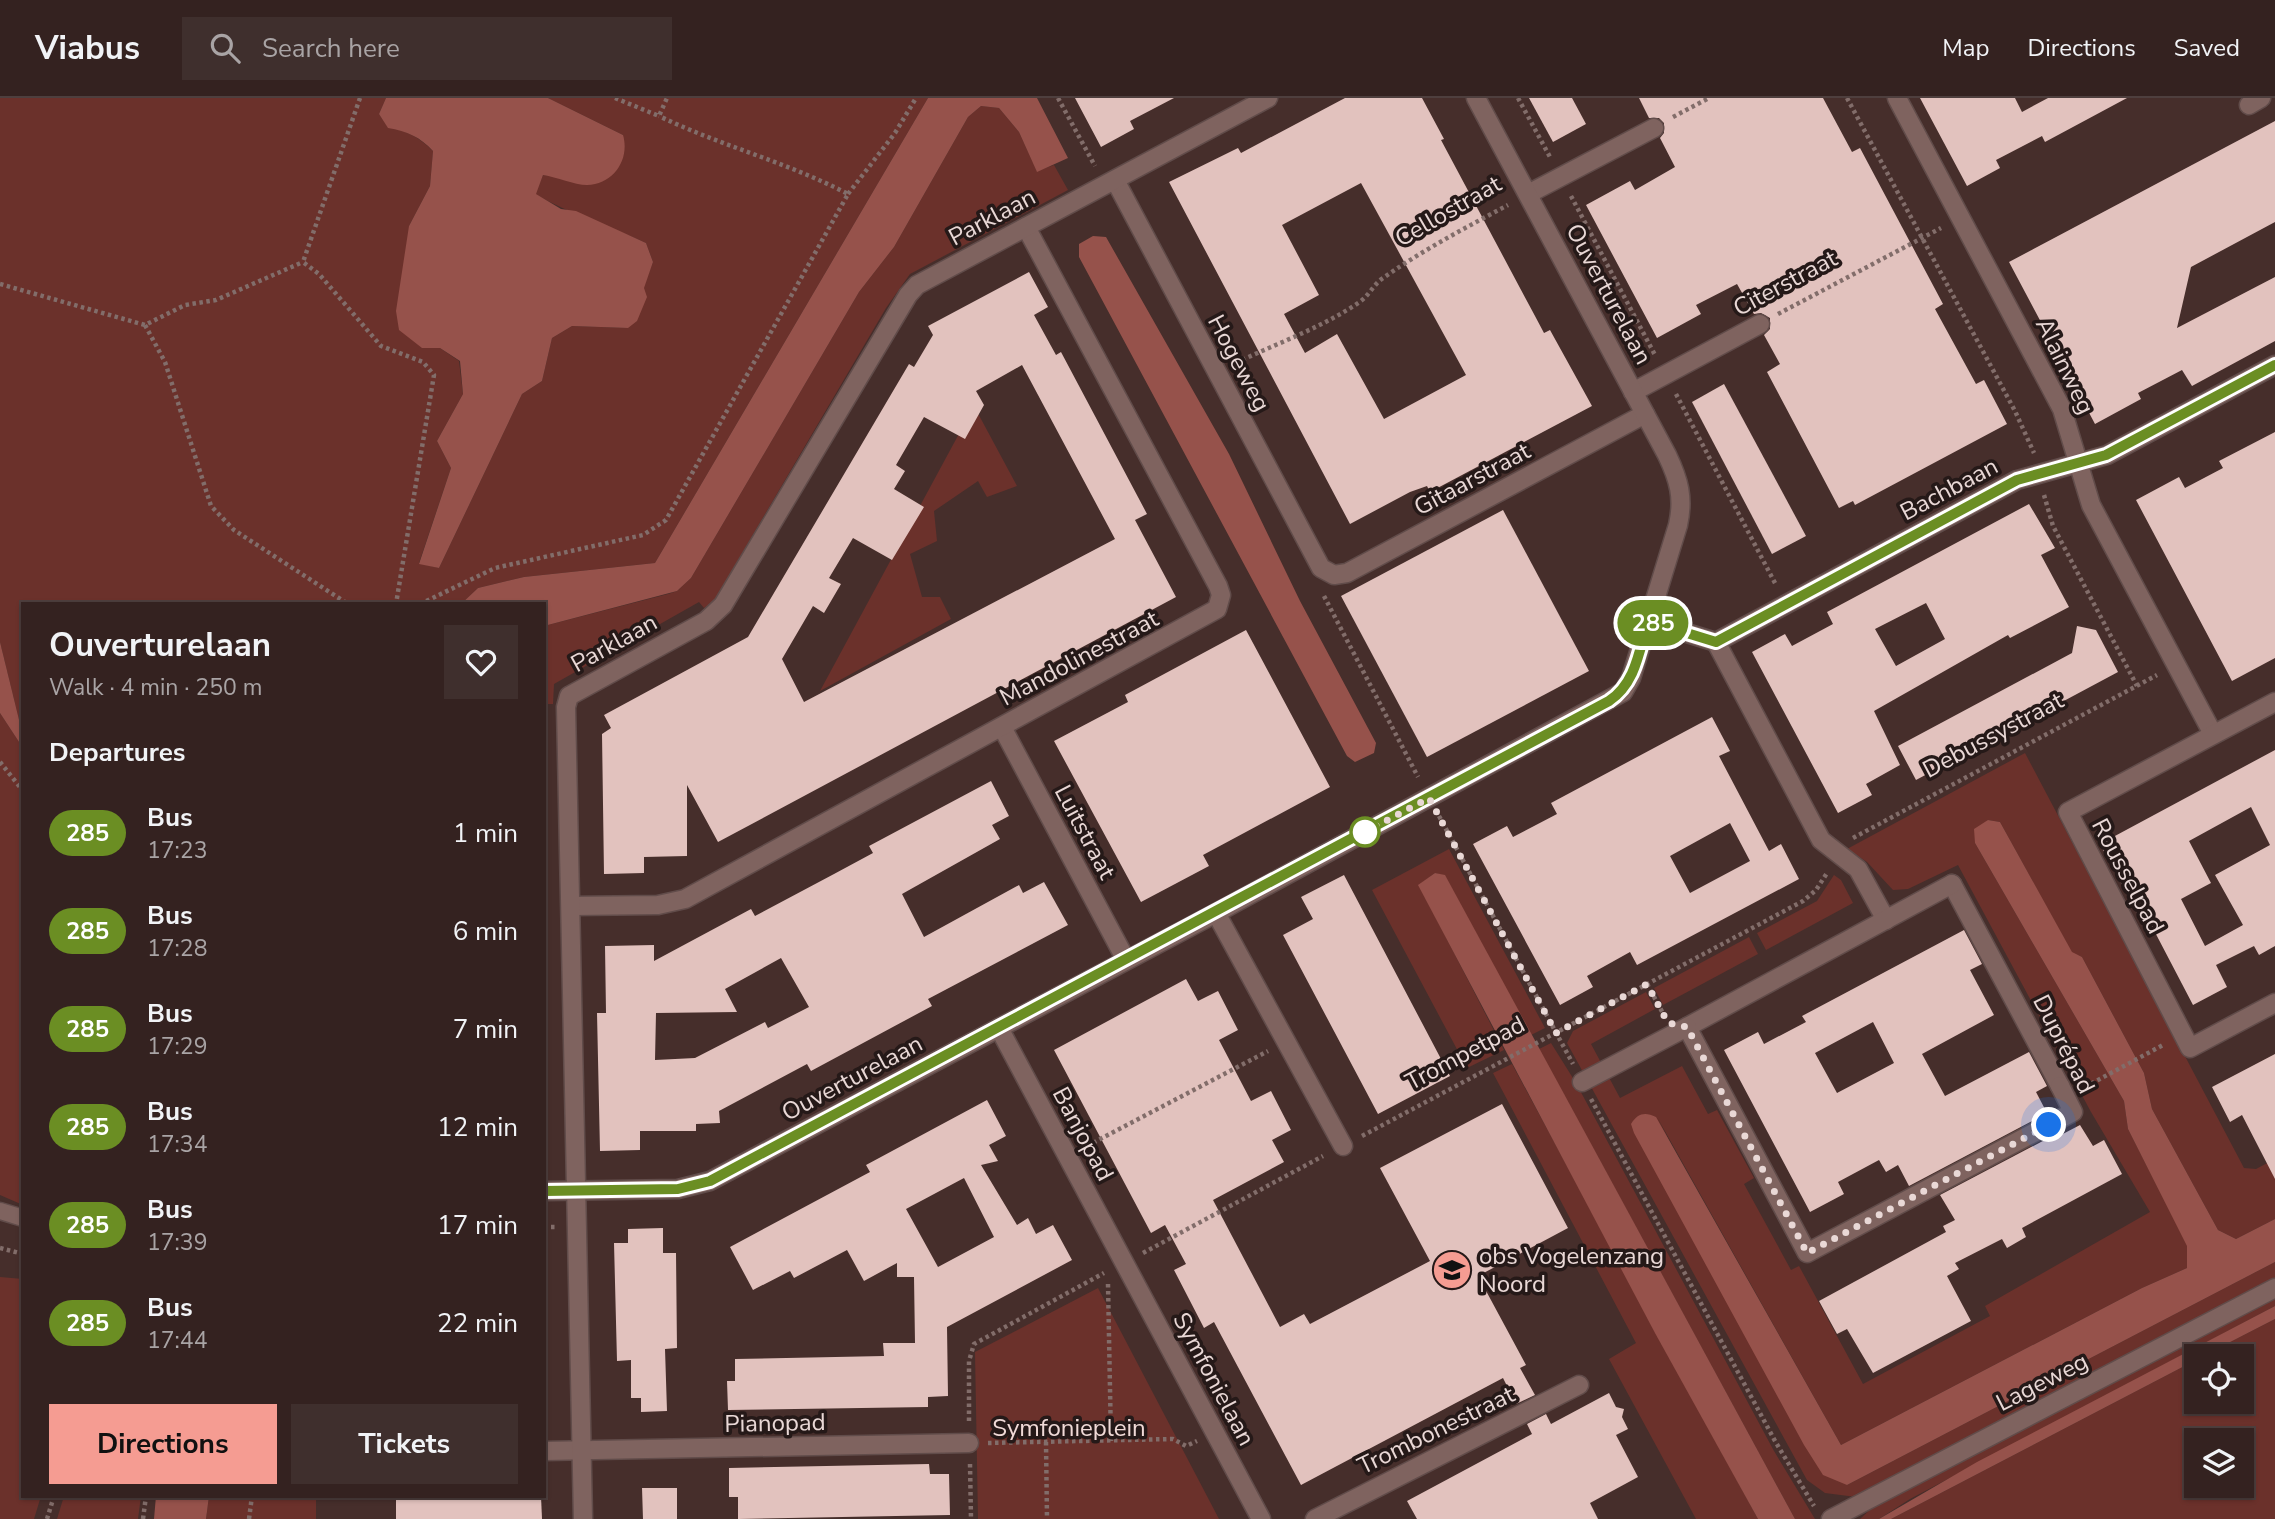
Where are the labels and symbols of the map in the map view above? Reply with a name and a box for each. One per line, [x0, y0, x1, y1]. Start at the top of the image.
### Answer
street label: Cellostraat [1389, 167, 1507, 254]
street label: Parklaan [943, 181, 1041, 253]
street label: Ouverturelaan [1558, 218, 1660, 370]
street label: Citerstraat [1727, 242, 1843, 324]
street label: Hogeweg [1200, 309, 1278, 417]
street label: Alainweg [2028, 313, 2102, 419]
street label: Gitaarstraat [1408, 435, 1536, 523]
street label: Bachbaan [1894, 450, 2004, 528]
line badge: 285 [1613, 600, 1693, 646]
street label: Mandolinestraat [994, 602, 1164, 713]
street label: Parklaan [565, 606, 663, 680]
street label: Debussystraat [1917, 684, 2070, 786]
street label: Luitstraat [1047, 779, 1123, 885]
street label: Rousselpad [2084, 813, 2172, 939]
unlabelled marker [1350, 817, 1380, 847]
street label: Duprépad [2025, 989, 2103, 1099]
street label: Trompetpad [1400, 1008, 1530, 1098]
street label: Ouverturelaan [776, 1027, 928, 1129]
street label: Banjopad [1045, 1081, 1121, 1187]
your location [2031, 1107, 2066, 1142]
place label: obs Vogelenzang Noord [1479, 1240, 1664, 1300]
school or university icon: obs Vogelenzang Noord [1431, 1249, 1473, 1291]
street label: Symfonielaan [1165, 1307, 1263, 1451]
street label: Lageweg [1991, 1345, 2093, 1419]
street label: Trombonestraat [1352, 1378, 1520, 1482]
street label: Pianopad [724, 1406, 826, 1440]
park label: Symfonieplein [992, 1412, 1146, 1444]

